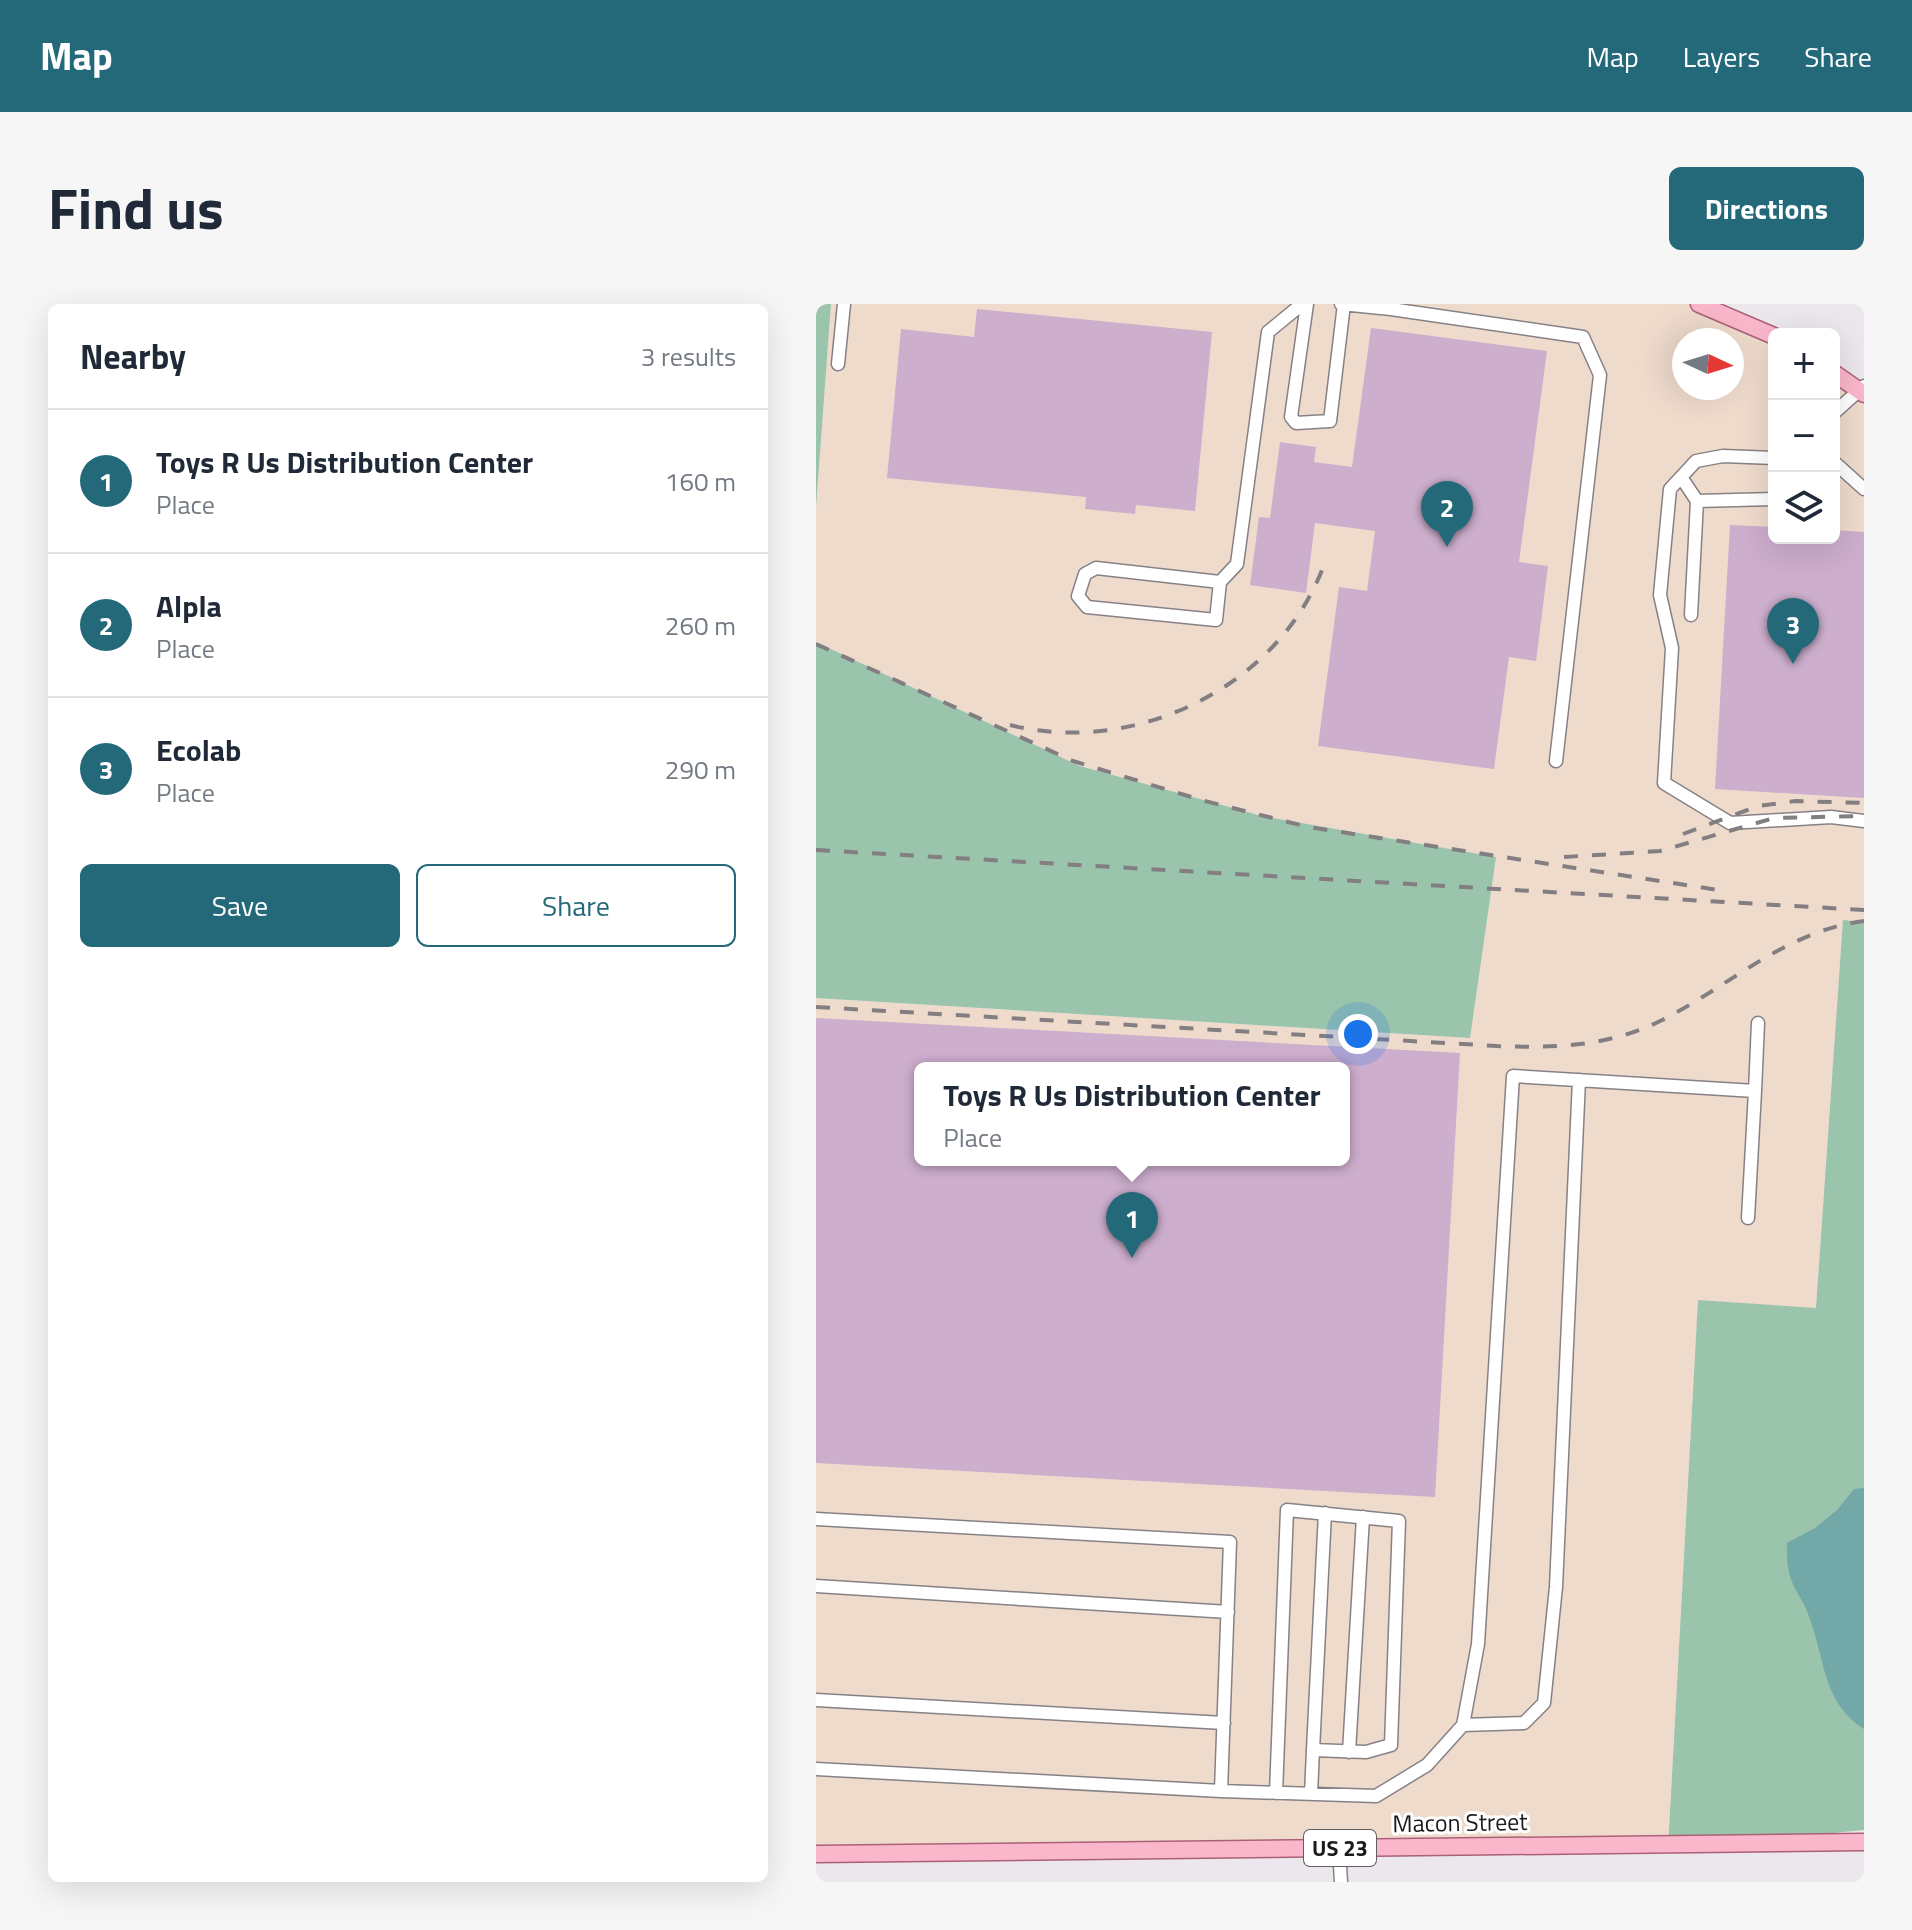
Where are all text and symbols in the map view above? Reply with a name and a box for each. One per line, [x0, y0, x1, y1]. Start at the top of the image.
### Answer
text: Map [40, 27, 113, 85]
text: Map [1586, 35, 1639, 78]
text: Layers [1683, 35, 1760, 78]
text: Share [1804, 35, 1872, 78]
text: Find us [48, 166, 224, 251]
button: Directions [1669, 167, 1864, 250]
north arrow [1672, 328, 1744, 400]
map controls [1768, 328, 1840, 544]
button: + [1768, 328, 1840, 400]
text: Nearby [80, 330, 186, 382]
text: 3 results [641, 337, 736, 376]
button: − [1768, 400, 1840, 472]
text: Toys R Us Distribution Center [156, 439, 533, 485]
text: 1 [99, 462, 113, 501]
text: 160 m [665, 462, 736, 501]
button: layers [1768, 472, 1840, 544]
pin: 2 [1421, 481, 1473, 547]
text: Place [156, 485, 215, 524]
text: Alpla [156, 583, 222, 629]
pin: 3 [1767, 598, 1819, 664]
text: 2 [99, 606, 113, 645]
text: 260 m [665, 606, 736, 645]
text: Place [156, 629, 215, 668]
text: Ecolab [156, 727, 241, 773]
text: 3 [99, 750, 113, 789]
text: 290 m [665, 750, 736, 789]
text: Place [156, 773, 215, 812]
button: Save [80, 864, 400, 947]
button: Share [416, 864, 736, 947]
your location [1338, 1014, 1378, 1054]
popup [914, 1062, 1350, 1166]
text: Toys R Us Distribution Center [943, 1072, 1321, 1118]
text: Place [943, 1118, 1002, 1157]
pin: 1 [1106, 1192, 1158, 1258]
street label: Macon Street [1392, 1803, 1528, 1841]
road number: US 23 [1304, 1830, 1376, 1866]

